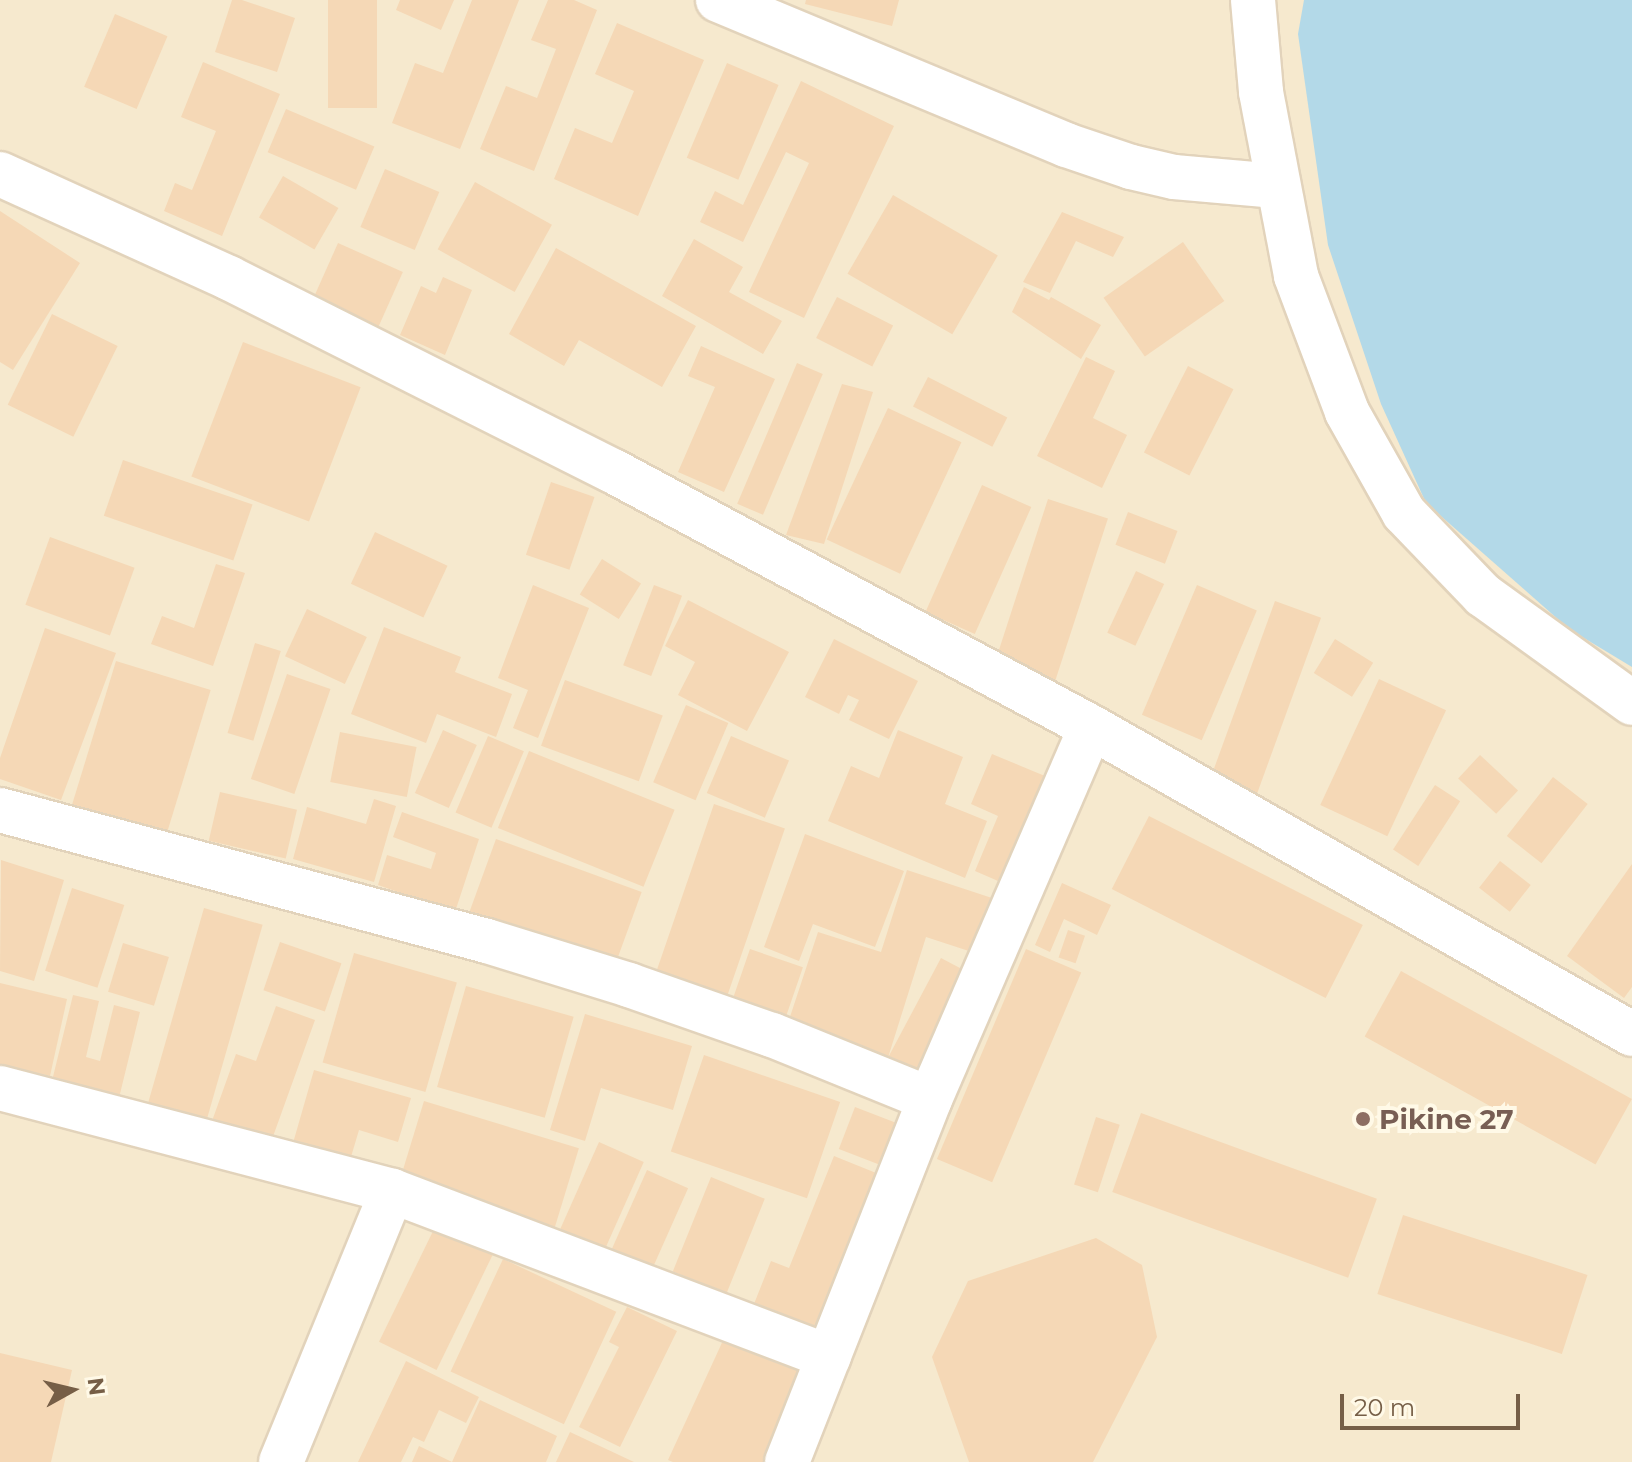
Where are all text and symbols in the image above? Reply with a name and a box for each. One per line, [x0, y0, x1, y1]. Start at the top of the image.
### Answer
place label: Pikine 27 [1379, 1102, 1514, 1136]
marker: Pikine 27 [1354, 1110, 1372, 1128]
north arrow [32, 1350, 112, 1430]
text: N [82, 1376, 111, 1397]
scale bar [1344, 1378, 1524, 1428]
text: 20 m [1354, 1393, 1415, 1422]

